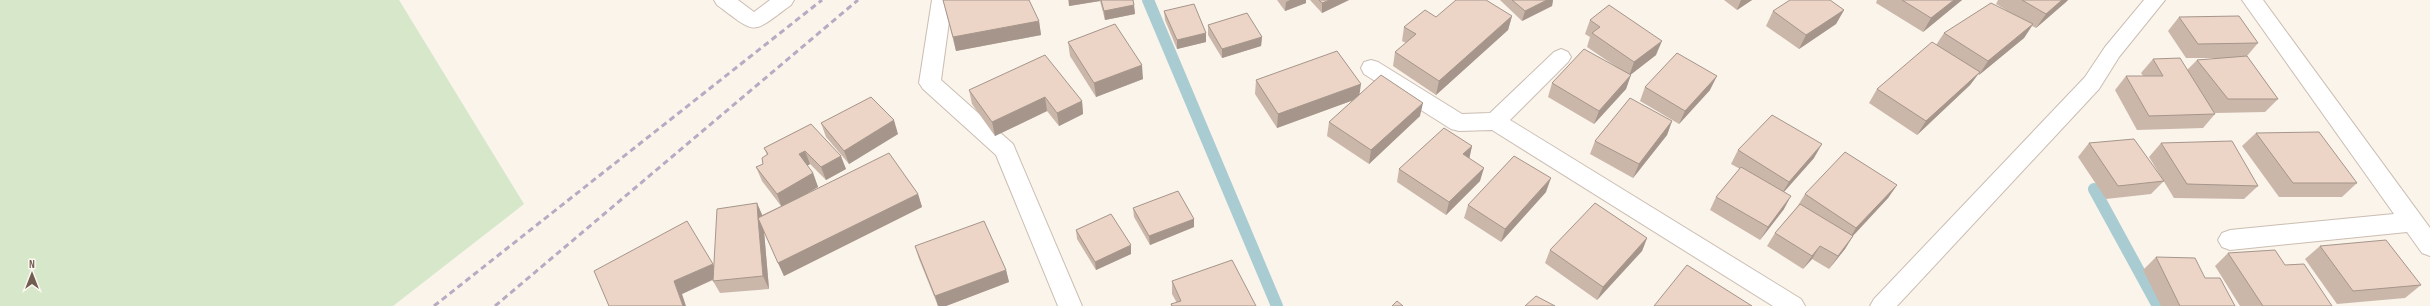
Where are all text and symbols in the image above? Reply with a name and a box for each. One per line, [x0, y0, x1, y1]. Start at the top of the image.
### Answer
north arrow [12, 254, 52, 294]
text: N [29, 258, 35, 271]

